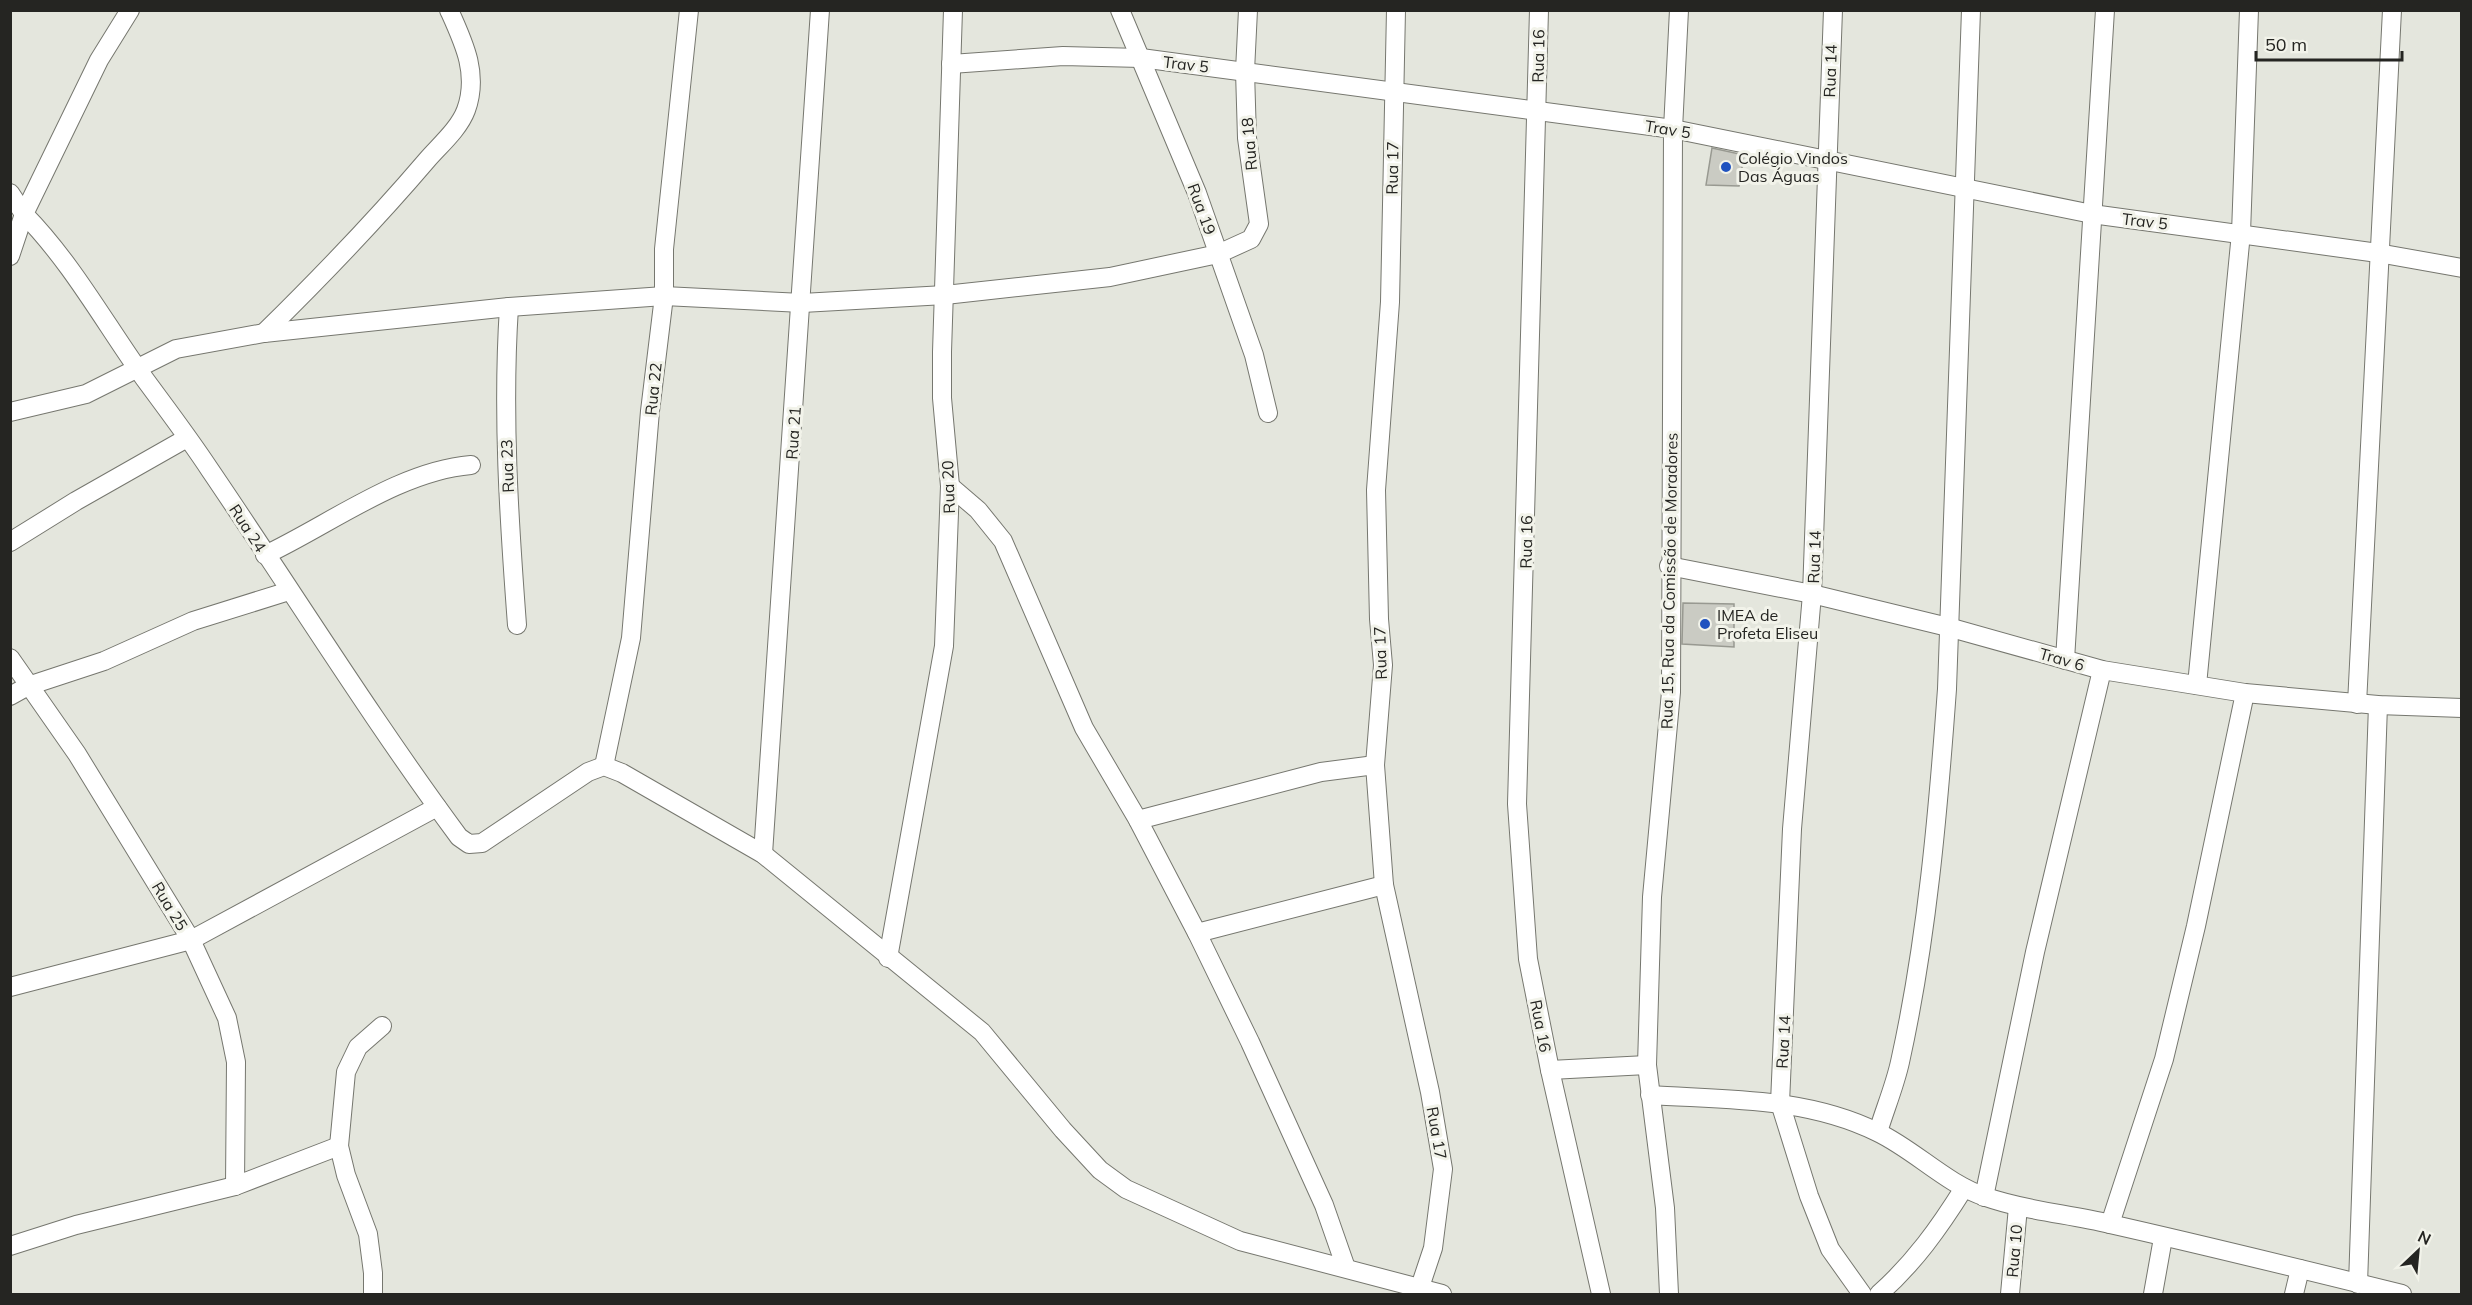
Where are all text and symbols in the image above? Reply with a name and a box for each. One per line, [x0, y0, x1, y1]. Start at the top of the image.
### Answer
scale bar [2256, 24, 2402, 62]
street label: Rua 16 [1528, 29, 1548, 83]
text: 50 m [2265, 33, 2307, 56]
street label: Rua 14 [1819, 44, 1841, 98]
street label: Trav 5 [1162, 51, 1210, 77]
street label: Trav 5 [1644, 116, 1692, 142]
street label: Rua 18 [1237, 117, 1261, 171]
street label: Rua 17 [1382, 141, 1402, 195]
place label: Colégio Vindos Das Águas [1738, 148, 1848, 186]
marker: Colégio Vindos Das Águas [1719, 160, 1733, 174]
street label: Rua 19 [1183, 181, 1221, 237]
street label: Trav 5 [2121, 208, 2169, 234]
street label: Rua 22 [640, 361, 666, 417]
street label: Rua 21 [781, 406, 805, 460]
street label: Rua 15, Rua da Comissão de Moradores [1656, 433, 1682, 729]
street label: Rua 23 [496, 439, 518, 493]
street label: Rua 20 [937, 460, 959, 514]
street label: Rua 24 [225, 500, 271, 556]
street label: Rua 16 [1516, 515, 1536, 569]
street label: Rua 14 [1803, 530, 1825, 584]
place label: IMEA de Profeta Eliseu [1717, 605, 1818, 643]
marker: IMEA de Profeta Eliseu [1698, 617, 1712, 631]
street label: Rua 17 [1369, 626, 1391, 680]
street label: Trav 6 [2037, 643, 2087, 675]
street label: Rua 25 [148, 878, 192, 934]
street label: Rua 16 [1526, 998, 1556, 1054]
street label: Rua 14 [1772, 1014, 1794, 1069]
street label: Rua 17 [1423, 1105, 1451, 1161]
north arrow [2388, 1221, 2448, 1281]
street label: Rua 10 [2002, 1224, 2026, 1278]
text: N [2415, 1226, 2434, 1249]

